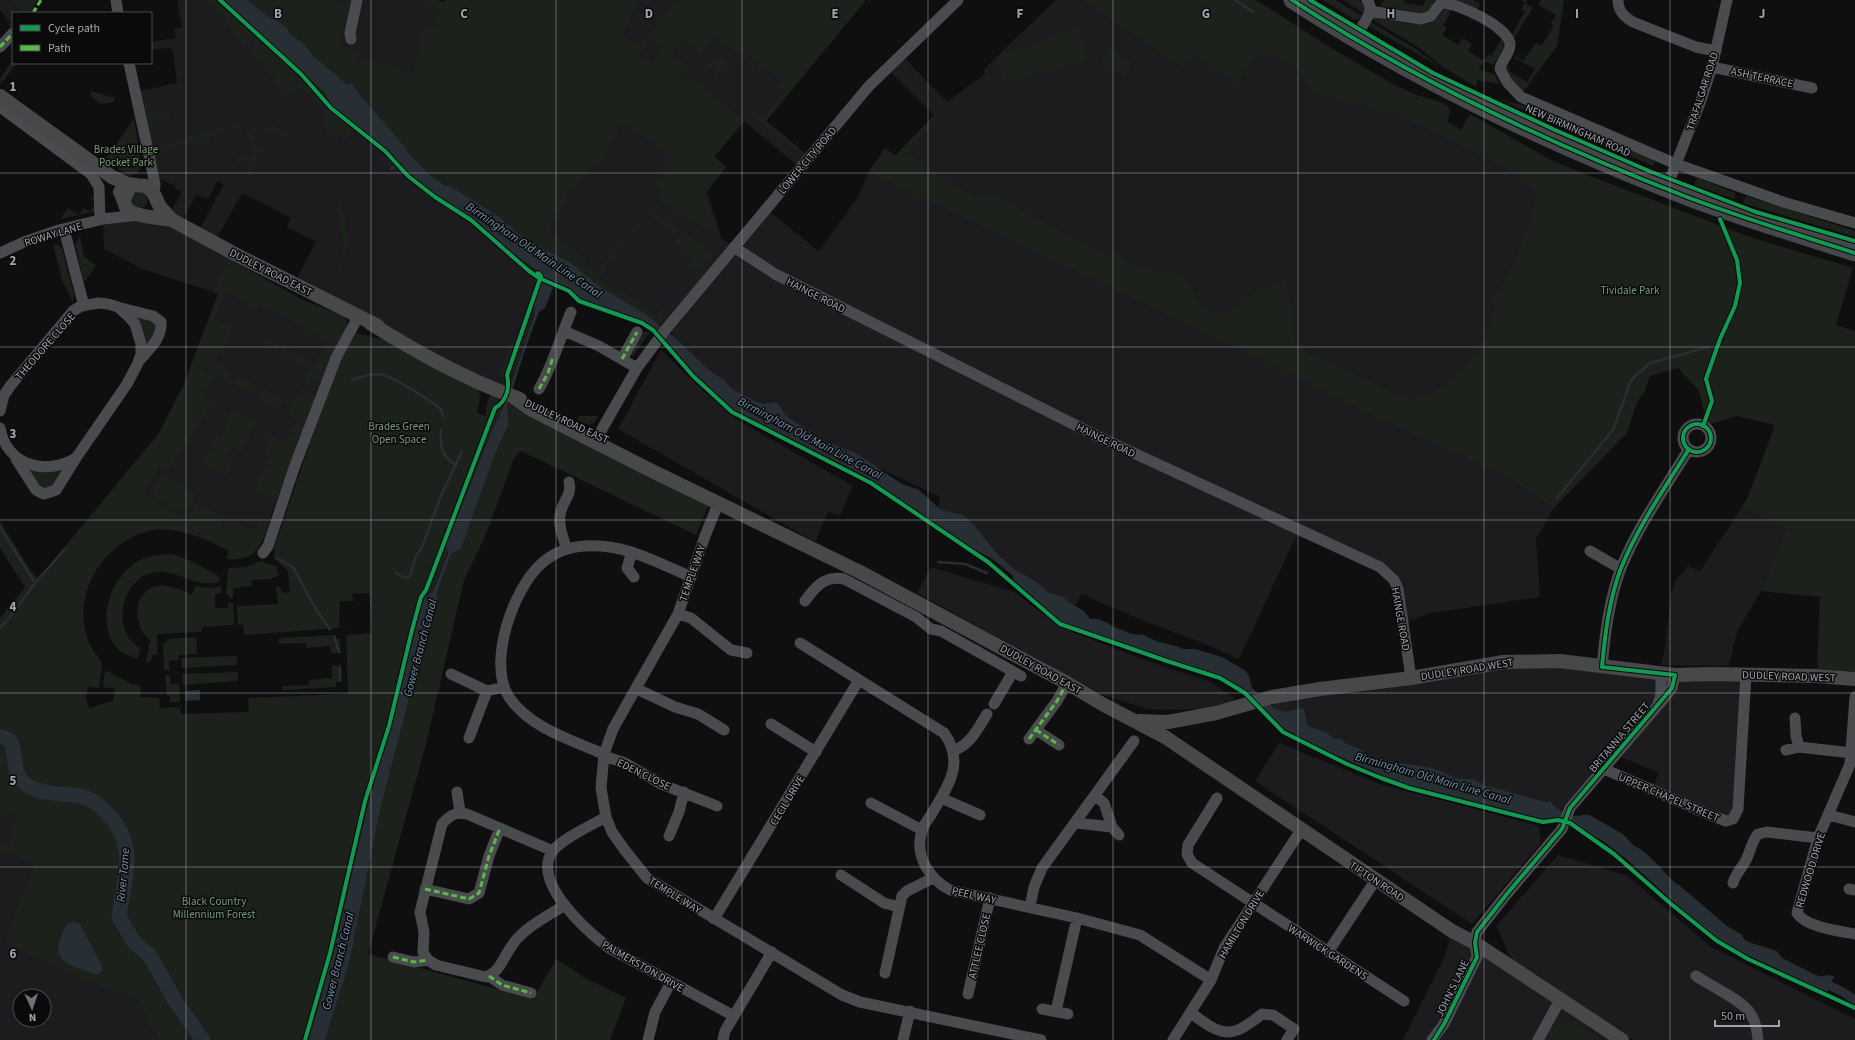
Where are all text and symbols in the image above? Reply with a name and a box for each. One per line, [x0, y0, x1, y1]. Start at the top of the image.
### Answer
text: B [274, 5, 282, 23]
text: C [460, 5, 468, 23]
text: D [645, 5, 653, 23]
text: E [831, 5, 839, 23]
text: F [1017, 5, 1024, 23]
text: G [1202, 5, 1210, 23]
text: H [1387, 5, 1395, 23]
text: I [1575, 5, 1579, 23]
text: J [1759, 5, 1765, 23]
legend [12, 12, 152, 64]
text: Cycle path [48, 20, 100, 37]
text: Path [48, 40, 71, 57]
street label: TRAFALGAR ROAD [1683, 50, 1722, 132]
street label: ASH TERRACE [1729, 64, 1795, 91]
text: 1 [10, 78, 17, 96]
street label: NEW BIRMINGHAM ROAD [1523, 100, 1633, 161]
street label: LOWER CITY ROAD [775, 123, 840, 197]
park label: Brades Village Pocket Park [94, 142, 159, 170]
water label: Birmingham Old Main Line Canal [462, 198, 605, 302]
street label: ROWAY LANE [22, 219, 84, 250]
street label: DUDLEY ROAD EAST [227, 245, 315, 300]
text: 2 [10, 252, 17, 270]
street label: HAINGE ROAD [784, 274, 848, 317]
park label: Tividale Park [1600, 283, 1660, 298]
street label: THEODORE CLOSE [12, 309, 79, 383]
water label: Birmingham Old Main Line Canal [735, 393, 885, 484]
street label: DUDLEY ROAD EAST [522, 395, 611, 448]
park label: Brades Green Open Space [368, 419, 430, 447]
street label: HAINGE ROAD [1074, 420, 1138, 461]
text: 3 [10, 425, 17, 443]
street label: TEMPLE WAY [676, 542, 709, 603]
street label: HAINGE ROAD [1388, 586, 1414, 652]
text: 4 [10, 598, 17, 616]
water label: Gower Branch Canal [399, 598, 442, 699]
street label: DUDLEY ROAD EAST [997, 641, 1084, 698]
street label: DUDLEY ROAD WEST [1420, 655, 1515, 684]
street label: DUDLEY ROAD WEST [1742, 667, 1836, 686]
street label: BRITANNIA STREET [1585, 699, 1653, 776]
water label: Birmingham Old Main Line Canal [1353, 748, 1513, 809]
street label: EDEN CLOSE [614, 755, 673, 794]
street label: UPPER CHAPEL STREET [1616, 769, 1722, 826]
text: 5 [10, 772, 17, 790]
street label: CECIL DRIVE [767, 772, 808, 828]
street label: REDWOOD DRIVE [1792, 830, 1829, 910]
water label: River Tame [113, 847, 134, 903]
street label: TIPTON ROAD [1346, 858, 1407, 905]
street label: TEMPLE WAY [646, 873, 704, 918]
street label: PEEL WAY [950, 883, 998, 908]
street label: HAMILTON DRIVE [1215, 887, 1268, 961]
park label: Black Country Millennium Forest [173, 894, 255, 922]
water label: Gower Branch Canal [318, 911, 359, 1012]
street label: ATTLEE CLOSE [965, 912, 994, 980]
street label: WARWICK GARDENS [1285, 921, 1370, 984]
street label: PALMERSTON DRIVE [599, 937, 687, 996]
text: 6 [10, 945, 17, 963]
street label: JOHN'S LANE [1432, 957, 1473, 1019]
north arrow [12, 988, 52, 1028]
scale bar [1715, 1002, 1779, 1028]
text: 50 m [1721, 1008, 1745, 1025]
text: N [28, 1010, 37, 1025]

